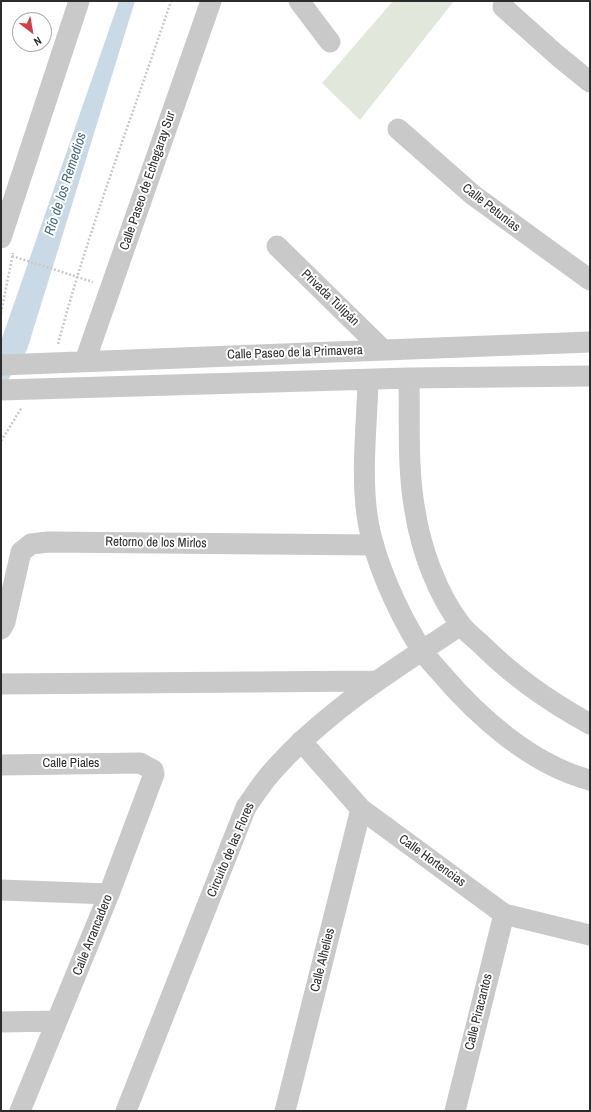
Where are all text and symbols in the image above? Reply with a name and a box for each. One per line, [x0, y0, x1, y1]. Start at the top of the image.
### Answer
north arrow [12, 12, 52, 52]
text: N [31, 34, 44, 49]
street label: Calle Paseo de Echegaray Sur [117, 110, 179, 252]
water label: Río de los Remedios [41, 130, 91, 238]
street label: Calle Petunias [459, 181, 523, 235]
street label: Privada Tulipán [298, 267, 362, 329]
street label: Calle Paseo de la Primavera [227, 343, 363, 363]
street label: Retorno de los Mirlos [105, 534, 207, 552]
street label: Calle Piales [43, 756, 99, 772]
street label: Circuito de las Flores [204, 800, 258, 900]
street label: Calle Hortencias [396, 832, 468, 890]
street label: Calle Arrancadero [70, 892, 116, 978]
street label: Calle Alhelies [308, 926, 338, 994]
street label: Calle Piracantos [462, 972, 496, 1052]

